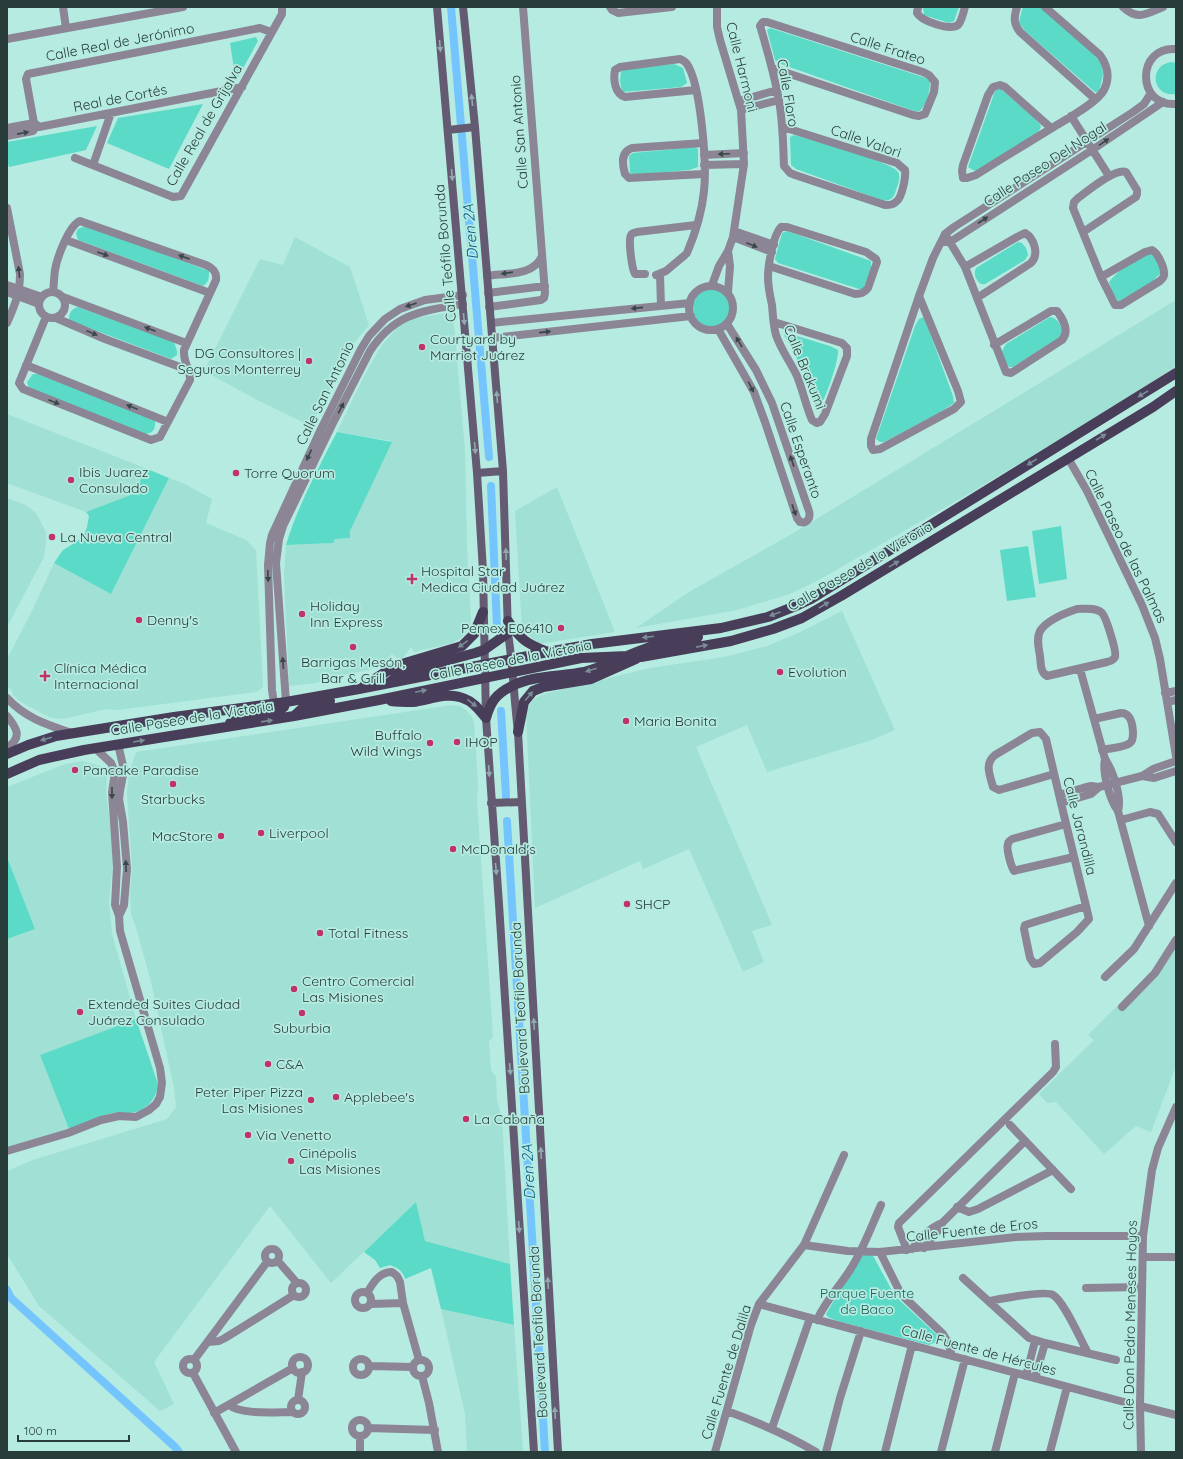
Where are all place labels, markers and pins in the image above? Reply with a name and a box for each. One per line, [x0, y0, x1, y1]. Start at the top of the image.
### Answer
place label: Courtyard by Marriot Juárez [430, 330, 525, 364]
marker: Courtyard by Marriot Juárez [417, 342, 427, 352]
place label: DG Consultores | Seguros Monterrey [178, 344, 301, 378]
marker: DG Consultores | Seguros Monterrey [304, 356, 314, 366]
place label: Ibis Juarez Consulado [79, 463, 149, 497]
place label: Torre Quorum [244, 464, 335, 482]
marker: Torre Quorum [231, 468, 241, 478]
marker: Ibis Juarez Consulado [66, 475, 76, 485]
place label: La Nueva Central [60, 528, 172, 546]
marker: La Nueva Central [47, 532, 57, 542]
place label: Hospital Star Medica Ciudad Juárez [421, 562, 565, 596]
marker: Hospital Star Medica Ciudad Juárez [406, 573, 418, 585]
place label: Holiday Inn Express [310, 597, 383, 631]
marker: Holiday Inn Express [297, 609, 307, 619]
place label: Denny's [147, 611, 198, 629]
marker: Denny's [134, 615, 144, 625]
place label: Pemex E06410 [461, 619, 553, 637]
marker: Pemex E06410 [556, 623, 566, 633]
marker: Barrigas Mesón, Bar & Grill [348, 642, 358, 652]
place label: Barrigas Mesón, Bar & Grill [301, 653, 405, 687]
place label: Clínica Médica Internacional [54, 659, 147, 693]
place label: Evolution [788, 663, 847, 681]
marker: Evolution [775, 667, 785, 677]
marker: Clínica Médica Internacional [39, 670, 51, 682]
place label: Maria Bonita [634, 712, 717, 730]
marker: Maria Bonita [621, 716, 631, 726]
place label: Buffalo Wild Wings [350, 726, 422, 760]
place label: IHOP [465, 733, 498, 751]
marker: IHOP [452, 737, 462, 747]
marker: Buffalo Wild Wings [425, 738, 435, 748]
place label: Pancake Paradise [83, 761, 199, 779]
marker: Pancake Paradise [70, 765, 80, 775]
marker: Starbucks [168, 779, 178, 789]
place label: Starbucks [141, 790, 205, 808]
place label: Liverpool [269, 824, 329, 842]
place label: MacStore [152, 827, 213, 845]
marker: Liverpool [256, 828, 266, 838]
marker: MacStore [216, 831, 226, 841]
place label: McDonald's [461, 840, 536, 858]
marker: McDonald's [448, 844, 458, 854]
place label: SHCP [635, 895, 670, 913]
marker: SHCP [622, 899, 632, 909]
place label: Total Fitness [328, 924, 408, 942]
marker: Total Fitness [315, 928, 325, 938]
place label: Centro Comercial Las Misiones [302, 972, 415, 1006]
marker: Centro Comercial Las Misiones [289, 984, 299, 994]
place label: Extended Suites Ciudad Juárez Consulado [88, 995, 240, 1029]
marker: Extended Suites Ciudad Juárez Consulado [75, 1007, 85, 1017]
marker: Suburbia [297, 1008, 307, 1018]
place label: Suburbia [273, 1019, 331, 1037]
place label: C&A [276, 1055, 304, 1073]
marker: C&A [263, 1059, 273, 1069]
place label: Peter Piper Pizza Las Misiones [195, 1083, 303, 1117]
place label: Applebee's [344, 1088, 415, 1106]
marker: Applebee's [331, 1092, 341, 1102]
marker: Peter Piper Pizza Las Misiones [306, 1095, 316, 1105]
place label: La Cabaña [474, 1110, 545, 1128]
marker: La Cabaña [461, 1114, 471, 1124]
place label: Via Venetto [256, 1126, 331, 1144]
marker: Via Venetto [243, 1130, 253, 1140]
place label: Cinépolis Las Misiones [299, 1144, 380, 1178]
marker: Cinépolis Las Misiones [286, 1156, 296, 1166]

